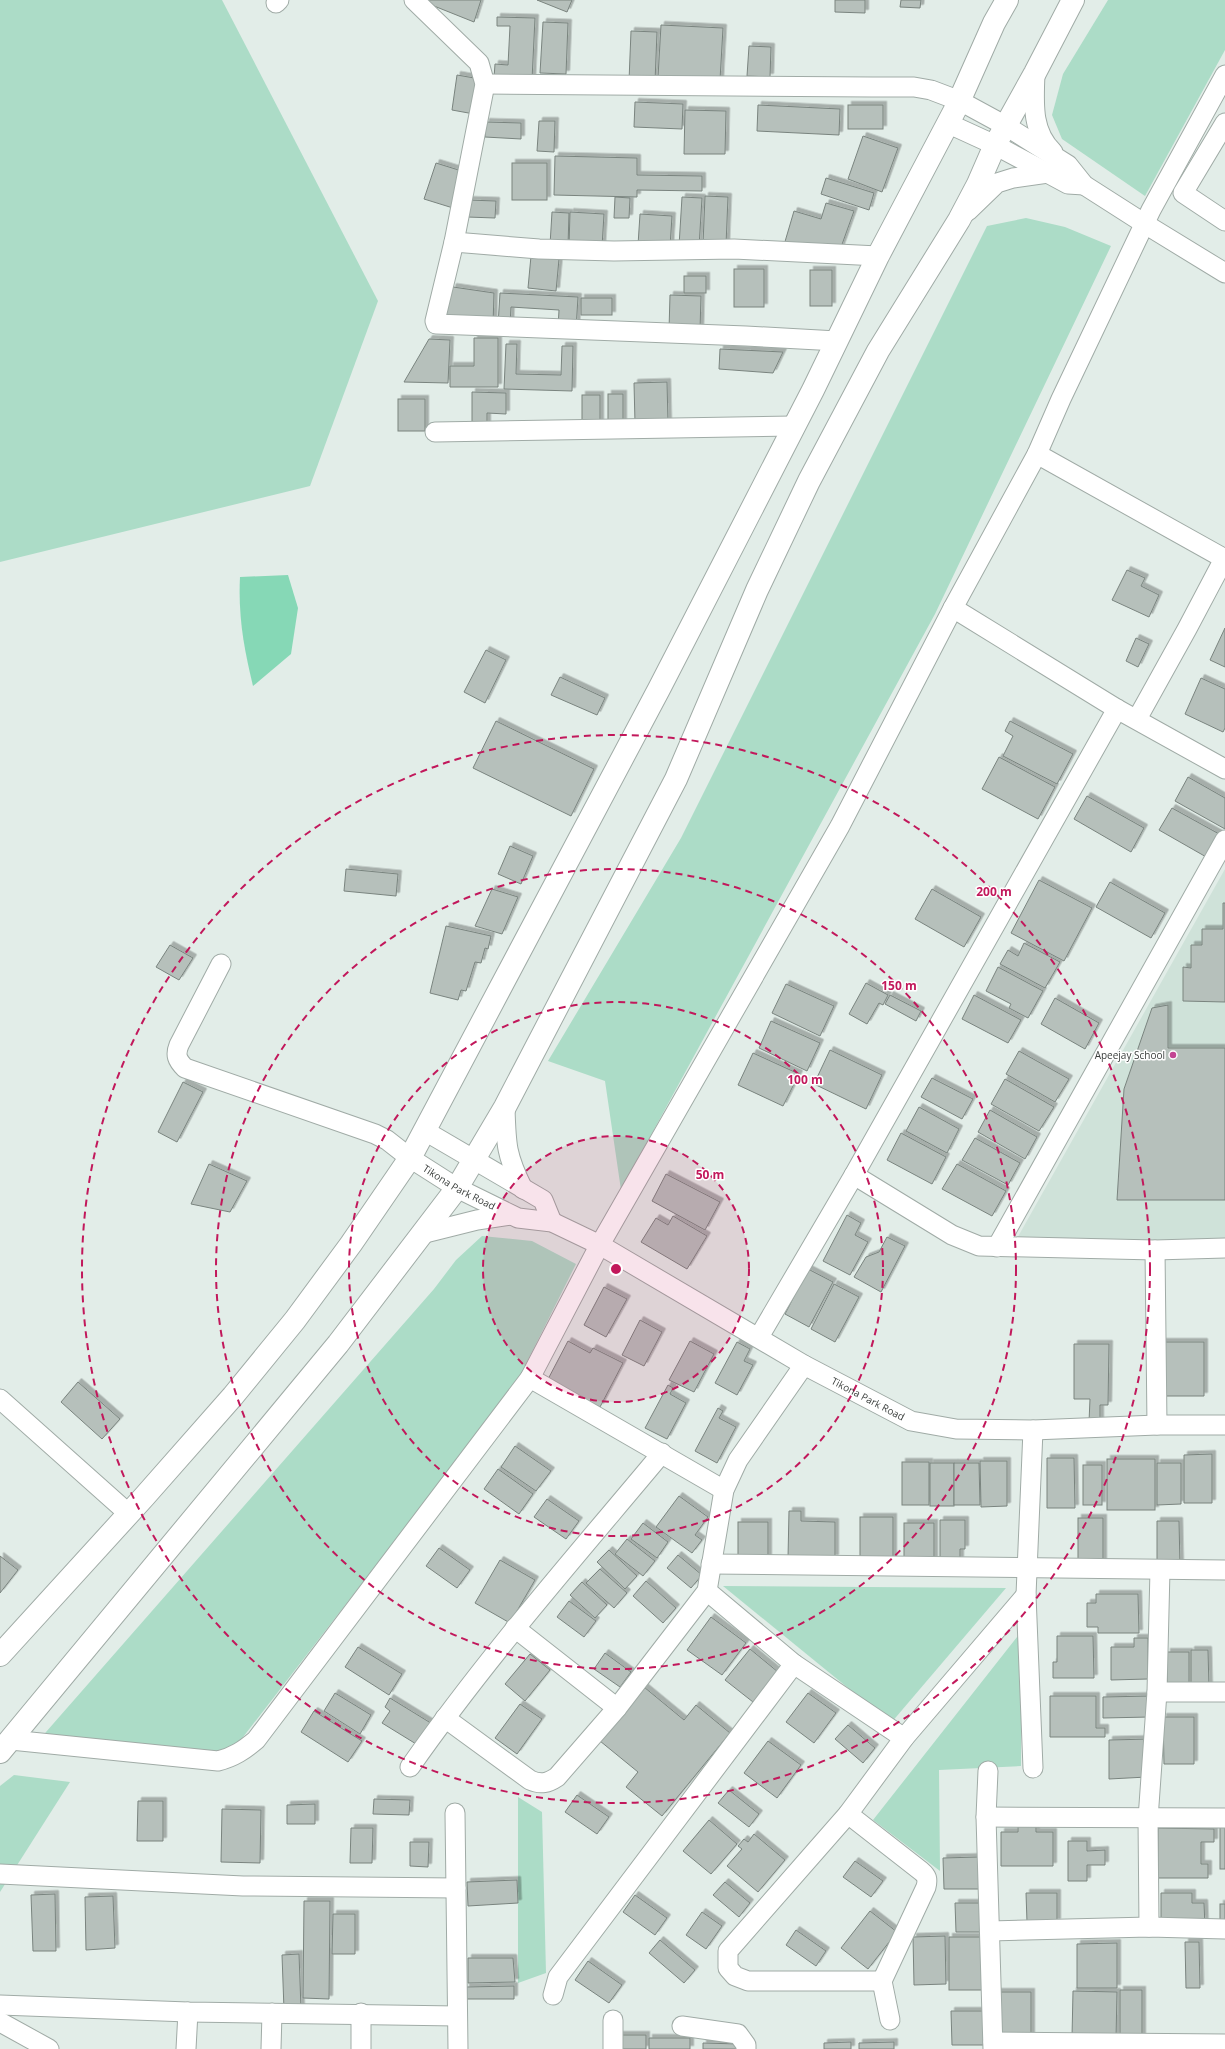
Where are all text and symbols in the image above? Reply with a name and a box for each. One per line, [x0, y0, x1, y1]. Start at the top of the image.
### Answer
text: 200 m [976, 883, 1012, 900]
text: 150 m [881, 977, 917, 994]
place label: Apeejay School [1095, 1048, 1165, 1062]
marker: Apeejay School [1168, 1050, 1178, 1060]
text: 100 m [787, 1071, 823, 1088]
street label: Tikona Park Road [420, 1161, 498, 1213]
text: 50 m [696, 1166, 724, 1183]
centre of rings [609, 1262, 623, 1276]
street label: Tikona Park Road [829, 1374, 907, 1424]

